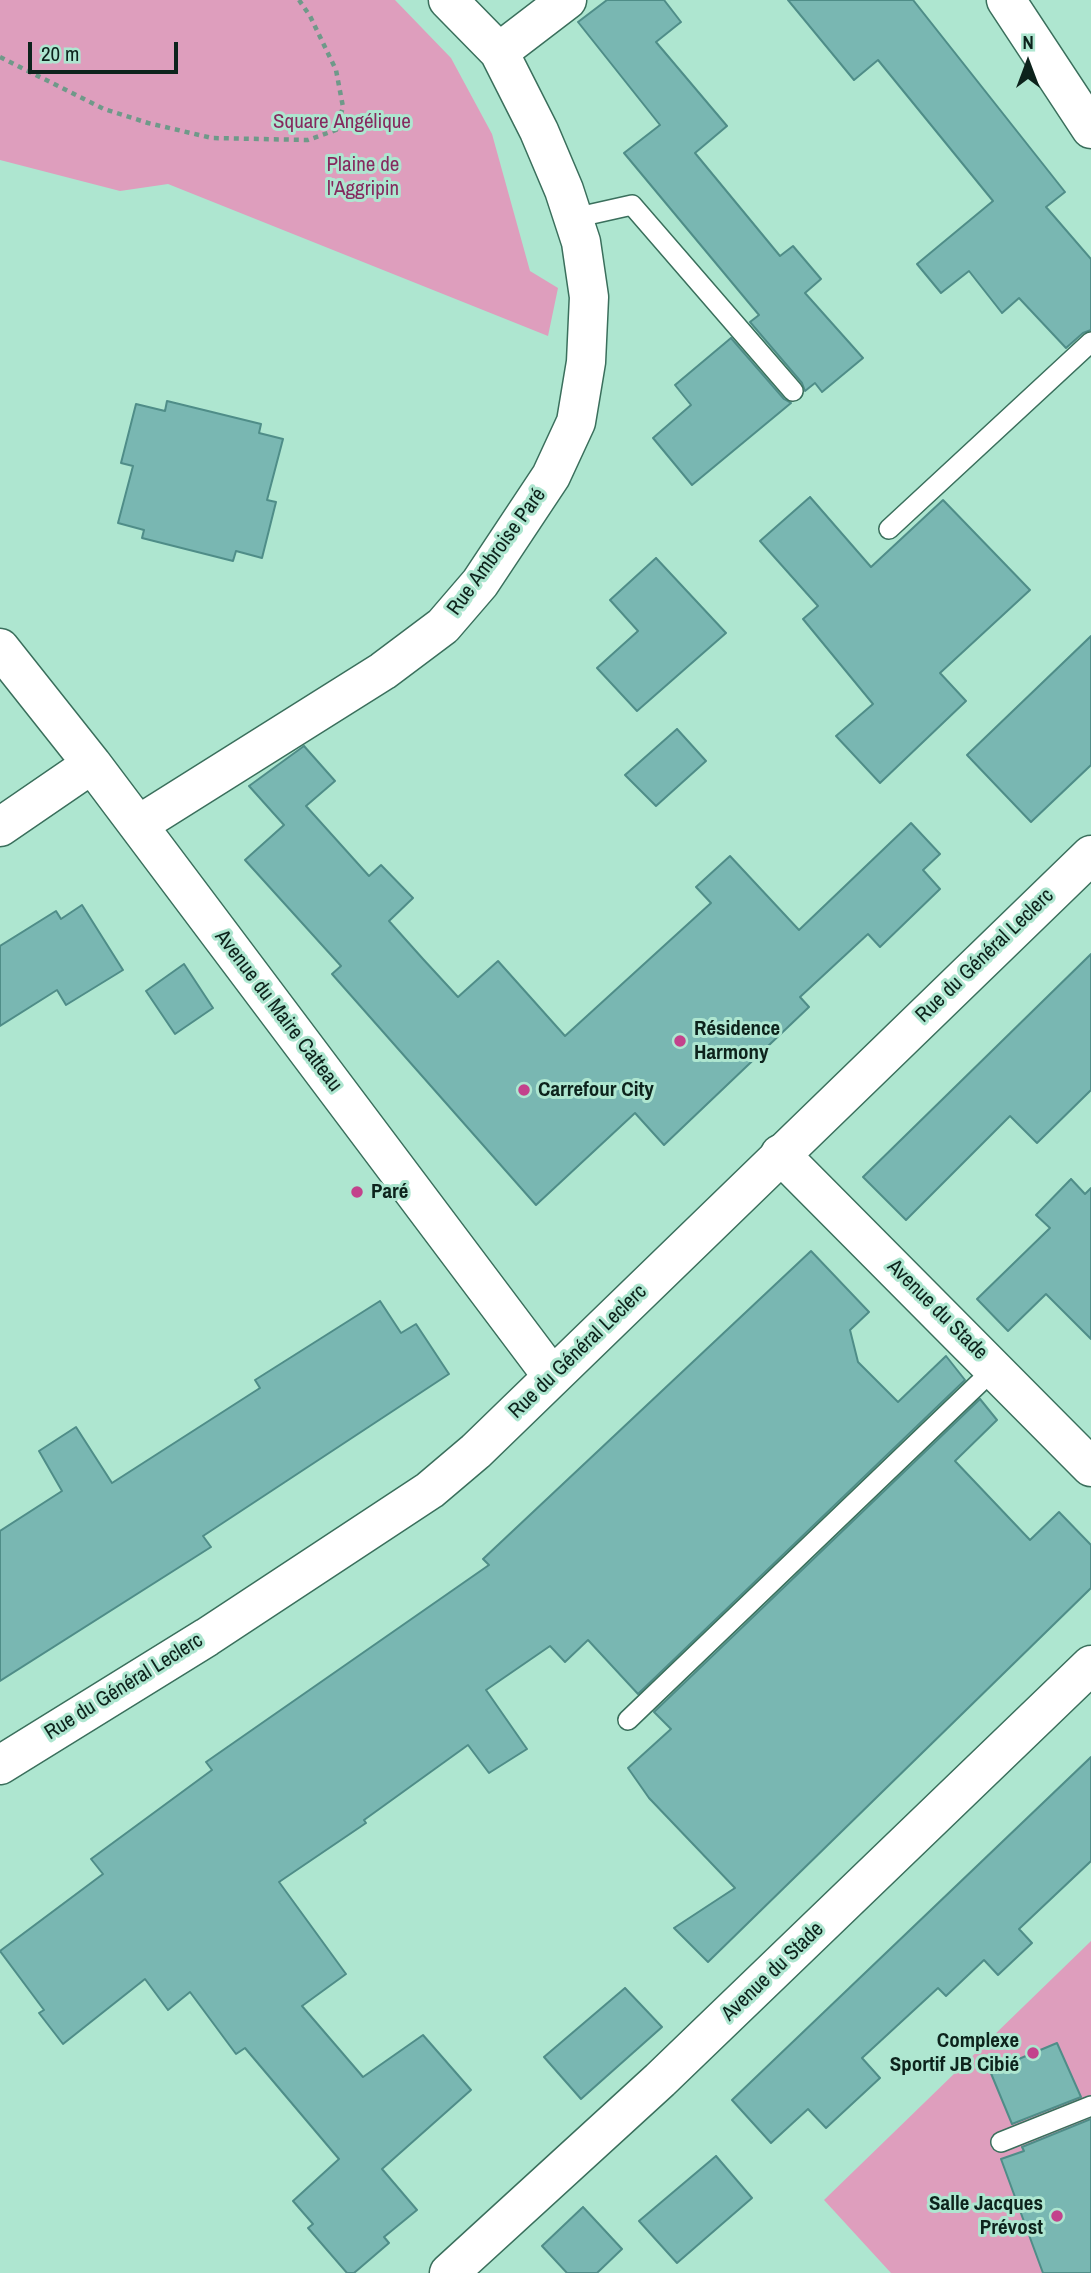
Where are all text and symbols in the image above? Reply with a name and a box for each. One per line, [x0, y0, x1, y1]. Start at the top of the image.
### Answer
scale bar [32, 28, 182, 72]
north arrow [993, 28, 1063, 98]
text: N [1022, 29, 1034, 55]
text: 20 m [41, 39, 79, 68]
park label: Square Angélique [273, 109, 411, 135]
park label: Plaine de l'Aggripin [327, 152, 399, 202]
street label: Rue Ambroise Paré [442, 483, 552, 621]
street label: Rue du Général Leclerc [911, 884, 1059, 1028]
street label: Avenue du Maire Catteau [209, 925, 347, 1097]
place label: Résidence Harmony [694, 1016, 780, 1066]
marker: Résidence Harmony [672, 1033, 688, 1049]
place label: Carrefour City [538, 1077, 654, 1103]
marker: Carrefour City [516, 1082, 532, 1098]
place label: Paré [371, 1179, 408, 1205]
marker: Paré [349, 1184, 365, 1200]
street label: Avenue du Stade [881, 1254, 993, 1366]
street label: Rue du Général Leclerc [504, 1280, 652, 1424]
street label: Rue du Général Leclerc [40, 1628, 208, 1746]
street label: Avenue du Stade [717, 1917, 829, 2027]
place label: Complexe Sportif JB Cibié [890, 2028, 1019, 2078]
marker: Complexe Sportif JB Cibié [1025, 2045, 1041, 2061]
place label: Salle Jacques Prévost [929, 2191, 1043, 2241]
marker: Salle Jacques Prévost [1049, 2208, 1065, 2224]

